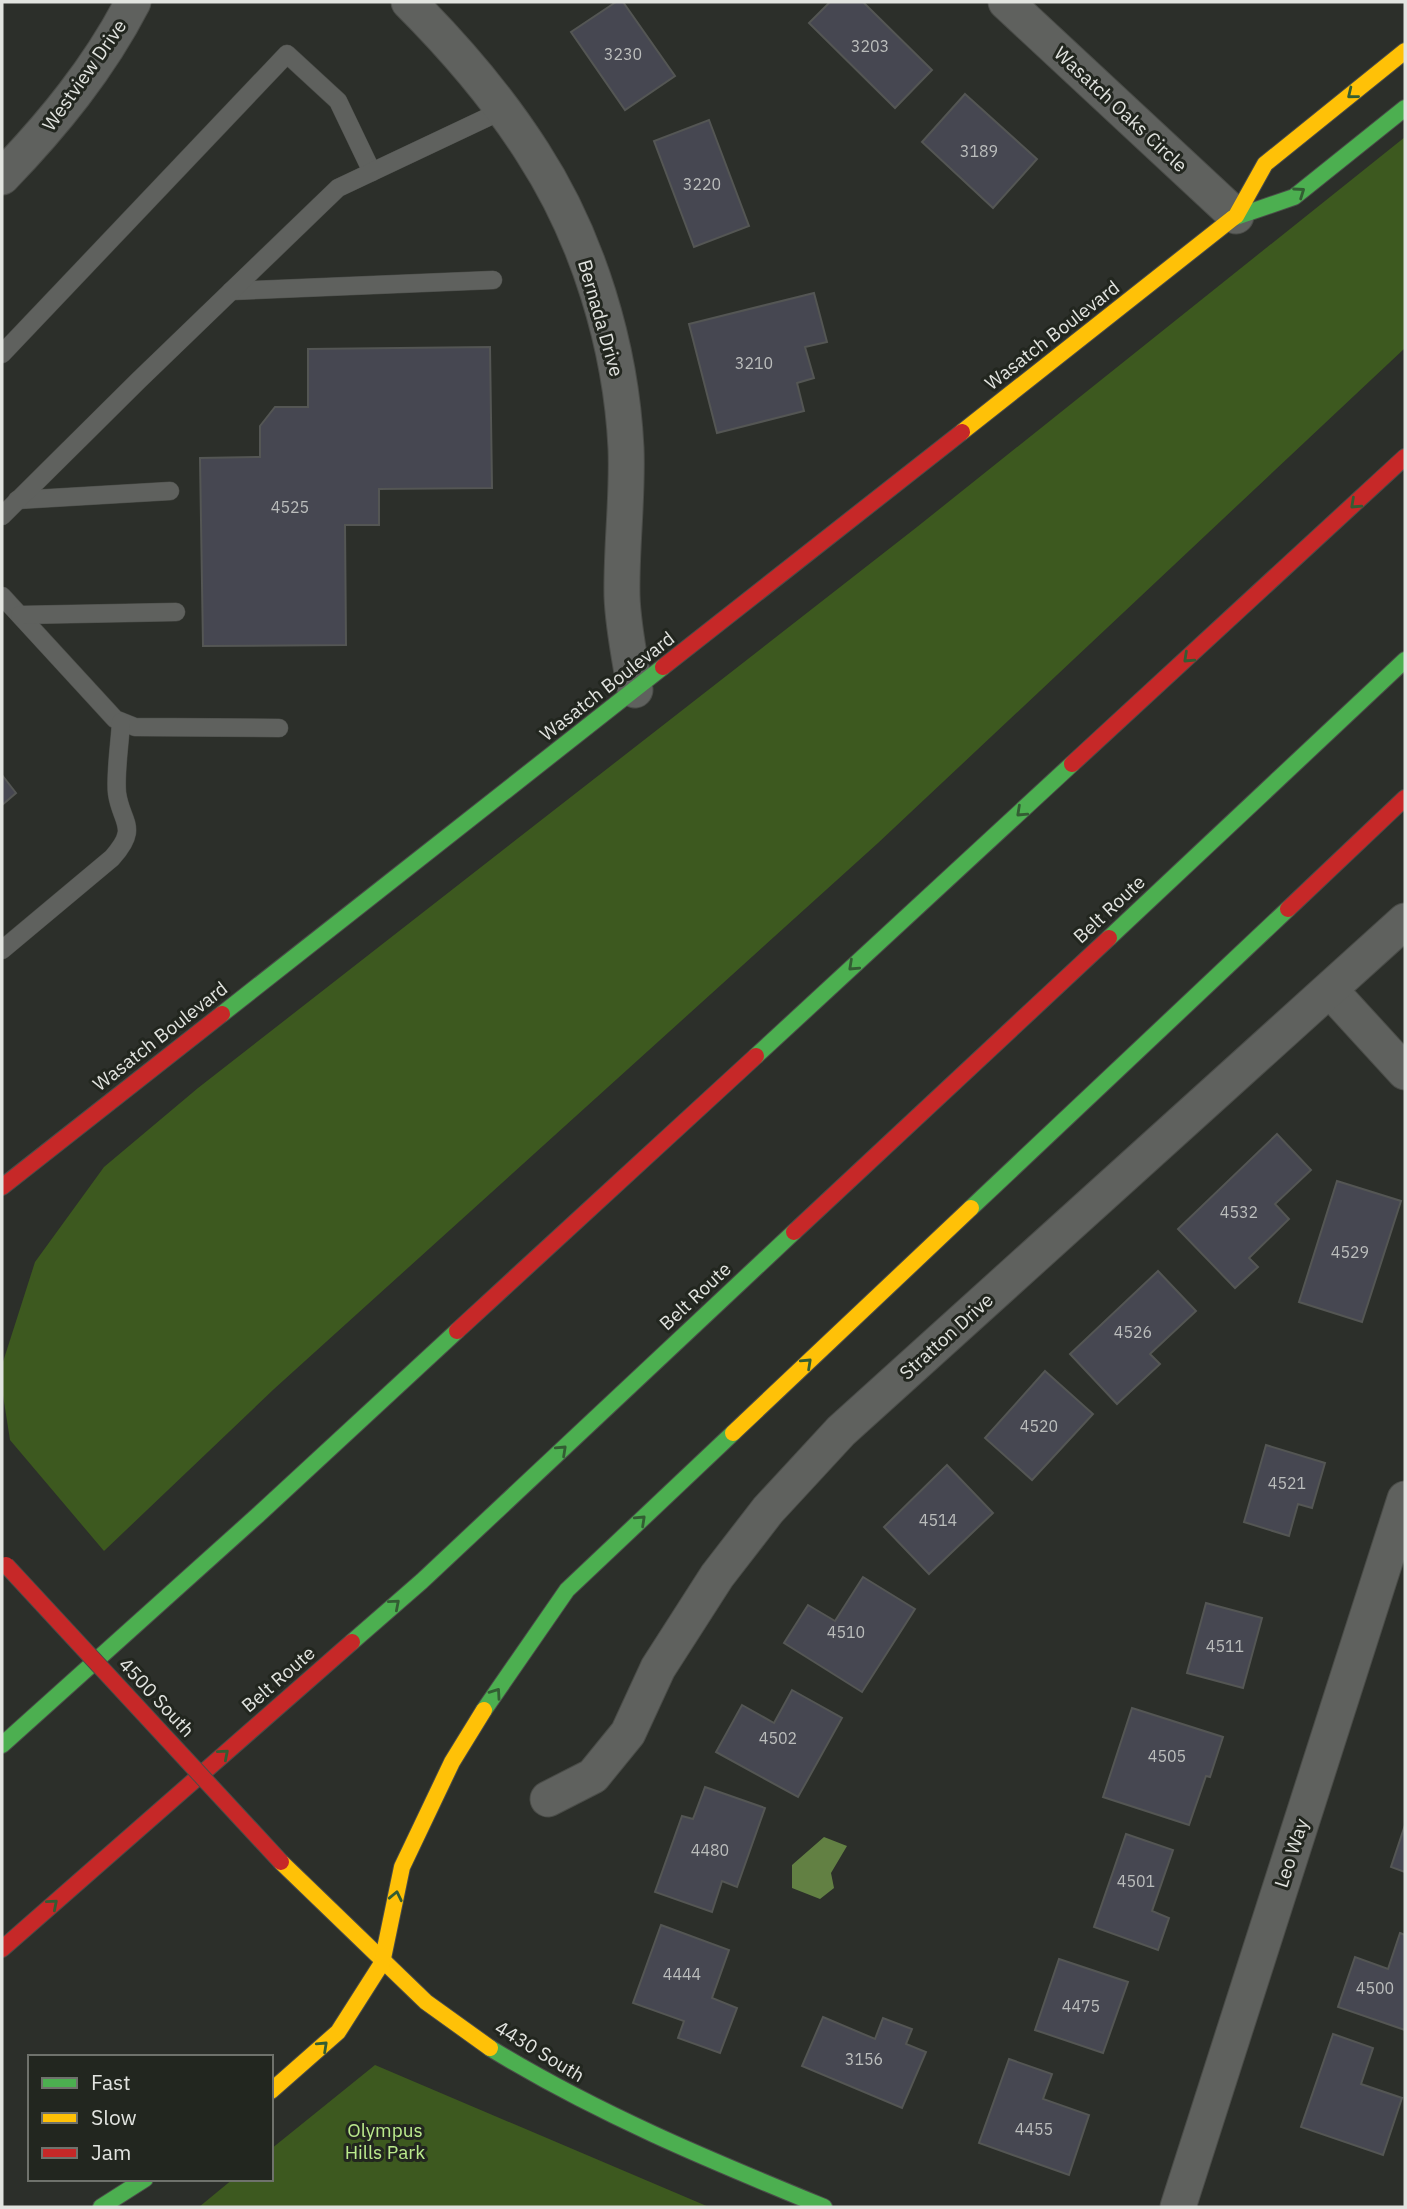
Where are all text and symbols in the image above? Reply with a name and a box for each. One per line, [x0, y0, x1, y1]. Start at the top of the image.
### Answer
street label: Westview Drive [37, 15, 131, 135]
house number: 3203 [851, 36, 889, 56]
street label: Wasatch Oaks Circle [1049, 41, 1193, 177]
house number: 3230 [604, 44, 642, 64]
one-way arrow [1348, 86, 1360, 99]
house number: 3189 [960, 141, 998, 161]
house number: 3220 [683, 174, 721, 194]
one-way arrow [1292, 188, 1305, 200]
street label: Bernada Drive [573, 257, 629, 379]
street label: Wasatch Boulevard [980, 275, 1124, 395]
house number: 3210 [735, 353, 773, 373]
one-way arrow [1350, 495, 1363, 508]
house number: 4525 [271, 497, 309, 517]
street label: Wasatch Boulevard [535, 626, 679, 746]
one-way arrow [1183, 650, 1196, 662]
one-way arrow [1016, 804, 1029, 816]
street label: Belt Route [1068, 870, 1150, 948]
one-way arrow [848, 958, 861, 971]
street label: Wasatch Boulevard [88, 976, 232, 1096]
house number: 4532 [1220, 1202, 1258, 1222]
house number: 4529 [1331, 1242, 1369, 1262]
street label: Belt Route [654, 1257, 736, 1335]
street label: Stratton Drive [894, 1288, 998, 1384]
house number: 4526 [1114, 1322, 1152, 1342]
one-way arrow [799, 1359, 812, 1372]
house number: 4520 [1020, 1416, 1058, 1436]
one-way arrow [554, 1445, 567, 1458]
house number: 4521 [1268, 1473, 1306, 1493]
house number: 4514 [919, 1510, 957, 1530]
one-way arrow [633, 1515, 646, 1528]
one-way arrow [387, 1600, 400, 1612]
house number: 4510 [827, 1622, 865, 1642]
house number: 4511 [1206, 1636, 1244, 1656]
street label: Belt Route [236, 1641, 320, 1717]
street label: 4500 South [114, 1652, 200, 1742]
one-way arrow [488, 1688, 500, 1701]
house number: 4502 [759, 1728, 797, 1748]
house number: 4505 [1148, 1746, 1186, 1766]
one-way arrow [216, 1750, 229, 1762]
street label: Leo Way [1269, 1815, 1314, 1891]
house number: 4480 [691, 1840, 729, 1860]
house number: 4501 [1117, 1871, 1155, 1891]
one-way arrow [388, 1890, 403, 1902]
one-way arrow [45, 1900, 58, 1912]
house number: 4444 [663, 1964, 701, 1984]
house number: 4500 [1356, 1978, 1394, 1998]
house number: 4475 [1062, 1996, 1100, 2016]
street label: 4430 South [491, 2015, 589, 2087]
one-way arrow [315, 2042, 328, 2055]
house number: 3156 [845, 2049, 883, 2069]
legend [28, 2055, 273, 2181]
text: Fast [91, 2068, 131, 2096]
text: Slow [91, 2103, 137, 2131]
park label: Olympus Hills Park [345, 2118, 425, 2164]
house number: 4455 [1015, 2119, 1053, 2139]
text: Jam [91, 2138, 131, 2166]

